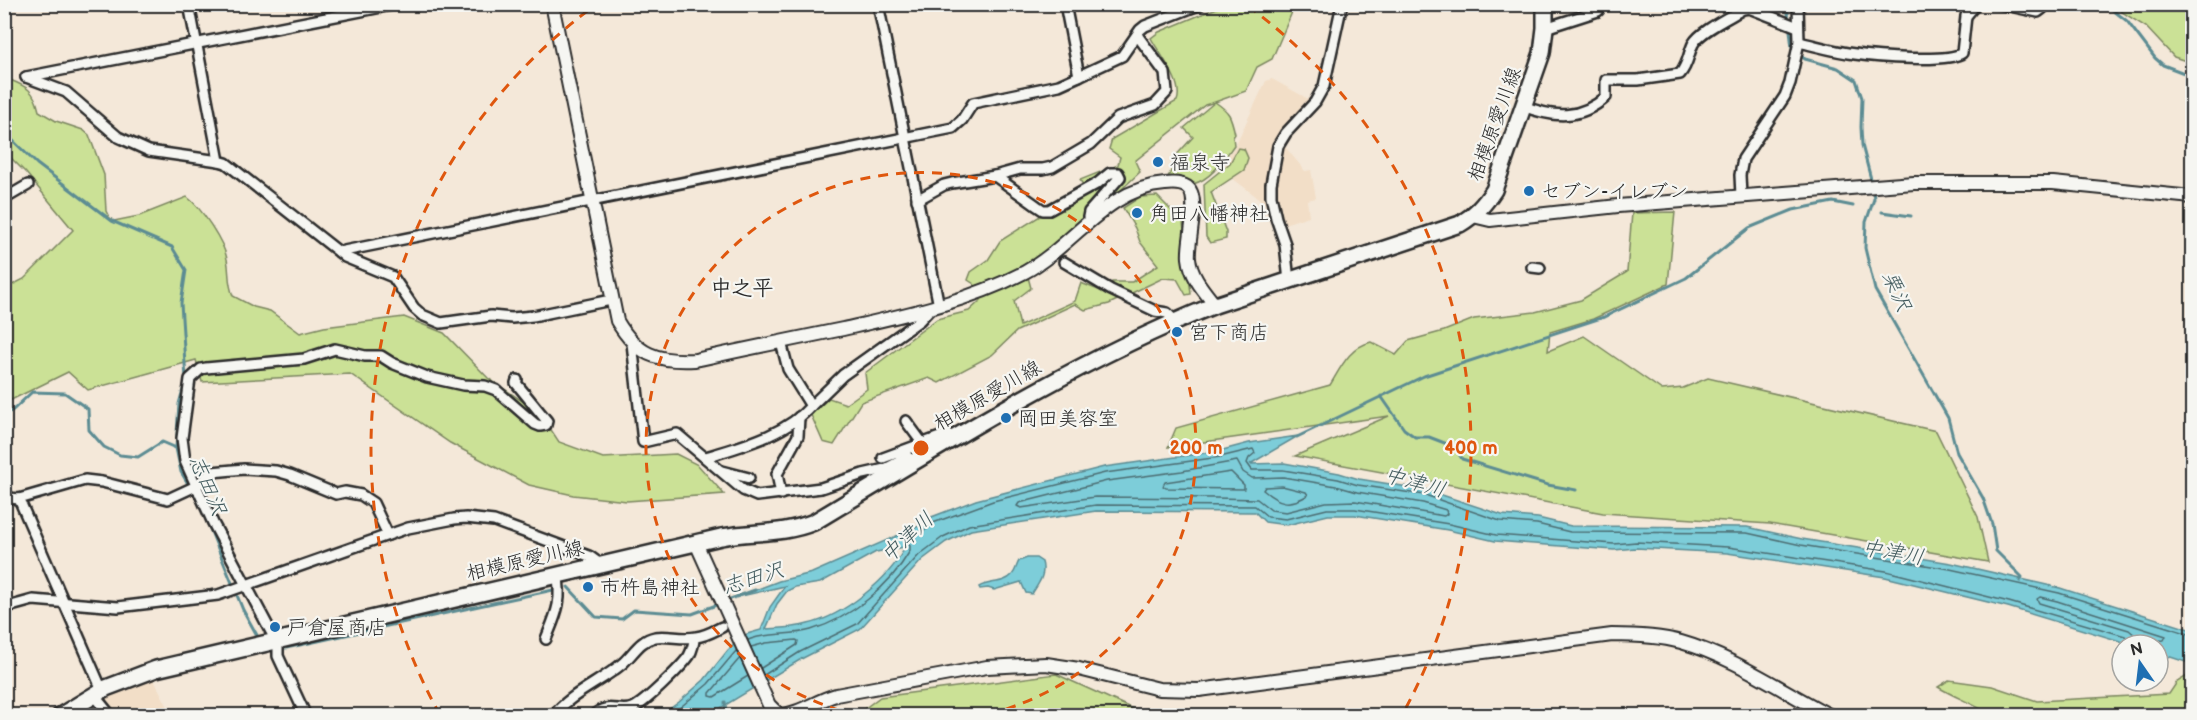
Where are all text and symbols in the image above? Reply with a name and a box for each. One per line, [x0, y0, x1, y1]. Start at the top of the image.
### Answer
street label: 相模原愛川線 [1463, 64, 1527, 185]
place label: 福泉寺 [1170, 151, 1230, 175]
marker: 福泉寺 [1151, 155, 1165, 169]
place label: セブン-イレブン [1541, 180, 1688, 204]
marker: セブン-イレブン [1522, 184, 1536, 198]
place label: 角田八幡神社 [1149, 202, 1269, 226]
marker: 角田八幡神社 [1130, 206, 1144, 220]
water label: 栗沢 [1877, 267, 1917, 316]
district label: 中之平 [711, 276, 774, 301]
place label: 宮下商店 [1189, 321, 1269, 345]
marker: 宮下商店 [1170, 325, 1184, 339]
street label: 相模原愛川線 [930, 355, 1045, 436]
place label: 岡田美容室 [1018, 407, 1118, 431]
marker: 岡田美容室 [999, 411, 1013, 425]
centre of rings [911, 438, 931, 458]
text: 200 m [1169, 438, 1223, 459]
text: 400 m [1444, 438, 1498, 459]
water label: 志田沢 [184, 451, 232, 520]
water label: 中津川 [1381, 462, 1449, 503]
water label: 中津川 [876, 507, 939, 568]
water label: 中津川 [1860, 535, 1926, 570]
street label: 相模原愛川線 [464, 536, 586, 586]
water label: 志田沢 [719, 557, 788, 600]
place label: 市杵島神社 [600, 576, 700, 600]
marker: 市杵島神社 [581, 580, 595, 594]
place label: 戸倉屋商店 [287, 616, 387, 640]
marker: 戸倉屋商店 [268, 620, 282, 634]
north arrow [2110, 633, 2170, 693]
text: N [2129, 639, 2145, 661]

